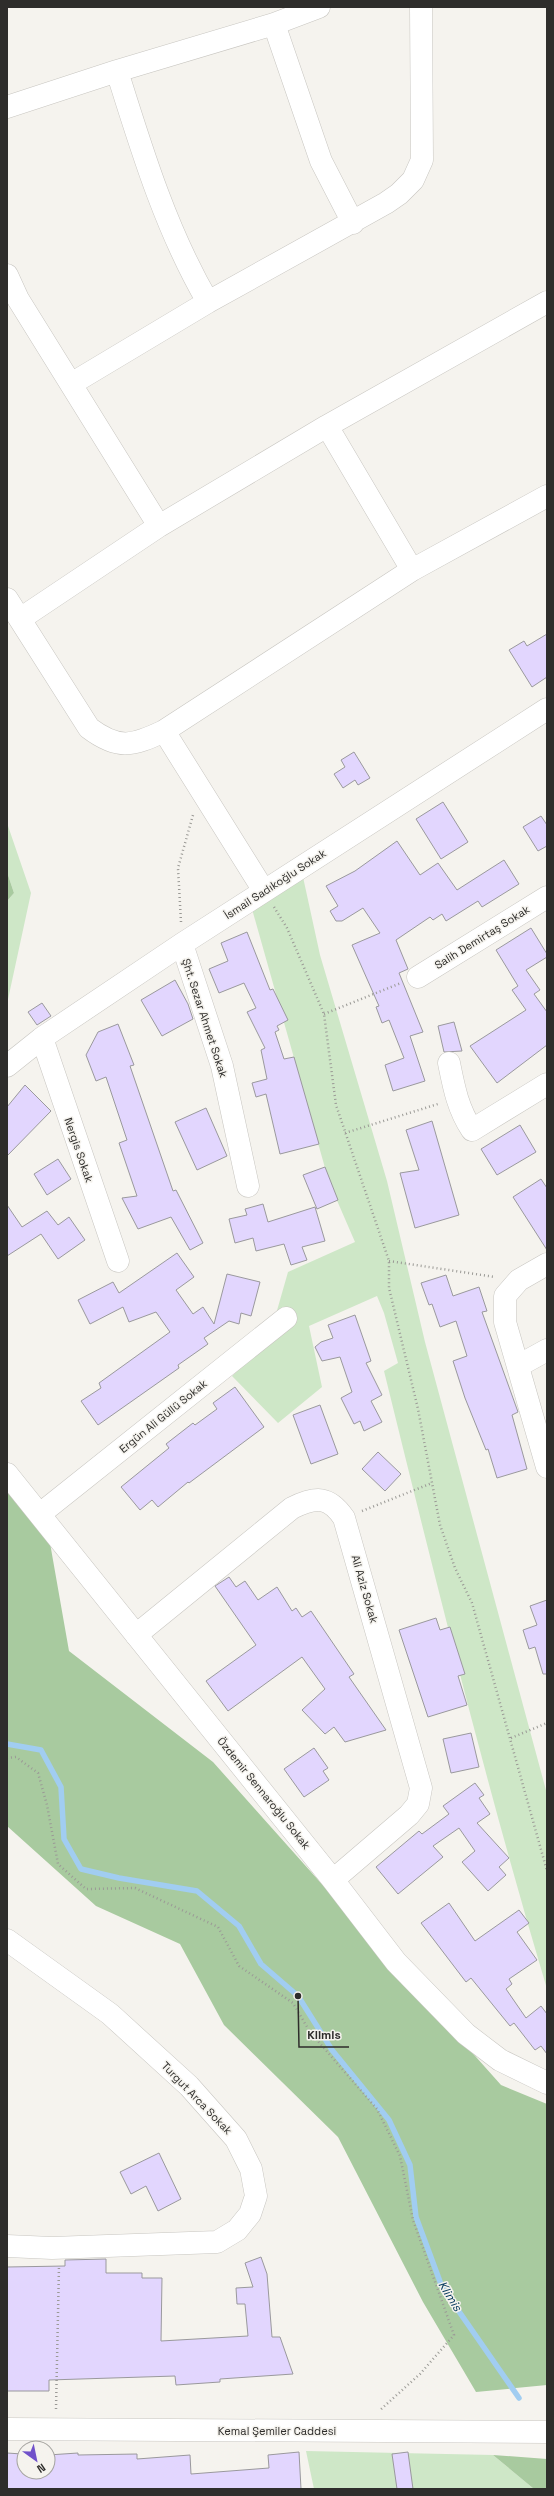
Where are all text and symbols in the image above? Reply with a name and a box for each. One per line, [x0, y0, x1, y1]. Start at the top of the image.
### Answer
street label: İsmail Sadıkoğlu Sokak [222, 846, 329, 922]
street label: Salih Demirtaş Sokak [432, 902, 532, 972]
street label: Şht. Sezar Ahmet Sokak [179, 957, 231, 1079]
street label: Nergis Sokak [61, 1116, 97, 1184]
street label: Ergün Ali Güllü Sokak [116, 1376, 210, 1456]
street label: Ali Aziz Sokak [349, 1553, 381, 1625]
street label: Özdemir Sennaroğlu Sokak [214, 1733, 314, 1852]
callout: Klimis [299, 2023, 349, 2047]
text: Klimis [307, 2027, 341, 2043]
street label: Turgut Arca Sokak [159, 2059, 235, 2137]
water label: Klimis [435, 2278, 466, 2315]
street label: Kemal Şemiler Caddesi [218, 2424, 336, 2438]
north arrow [16, 2440, 56, 2480]
text: N [35, 2461, 48, 2476]

